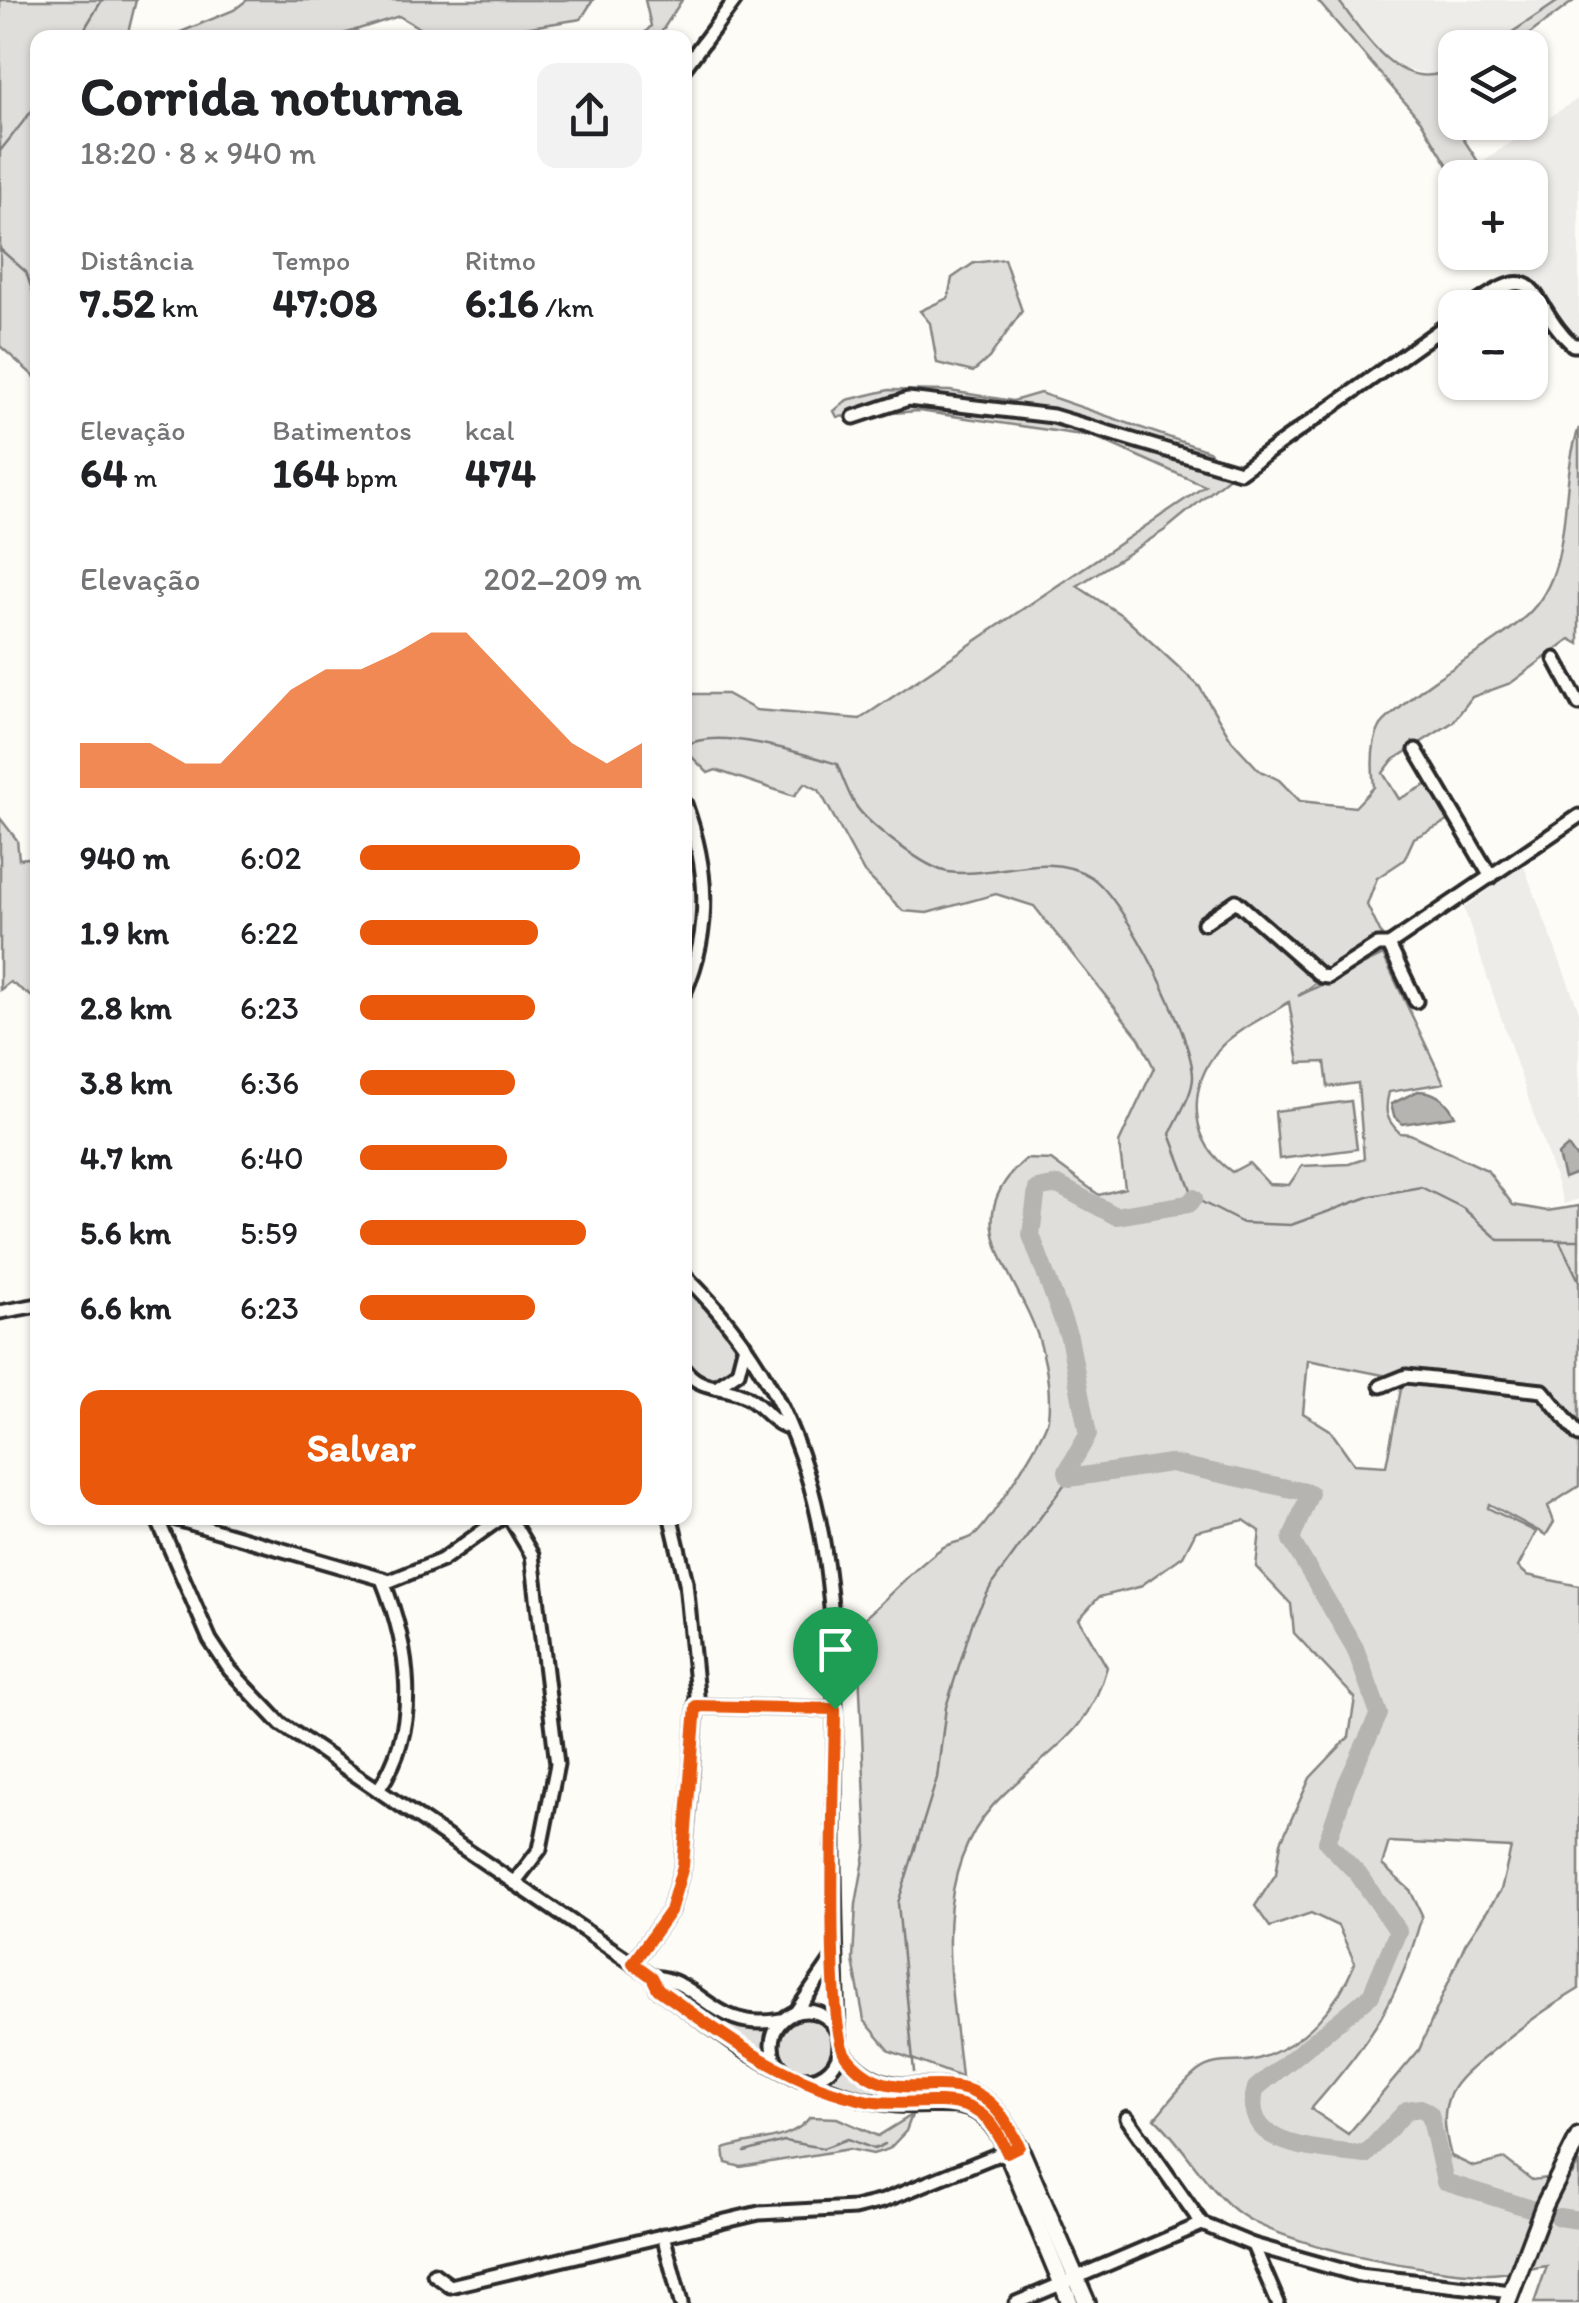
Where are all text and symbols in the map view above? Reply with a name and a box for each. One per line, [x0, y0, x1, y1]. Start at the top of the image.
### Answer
map controls [1438, 30, 1548, 400]
button: layers [1438, 30, 1548, 140]
text: Corrida noturna [80, 63, 462, 129]
button: share [537, 63, 642, 168]
text: 18:20 · 8 × 940 m [80, 134, 316, 172]
button: + [1438, 160, 1548, 270]
text: Distância [80, 243, 194, 277]
text: Tempo [272, 243, 350, 277]
text: Ritmo [465, 243, 536, 277]
text: 7.52 [80, 277, 155, 328]
text: 47:08 [272, 277, 378, 328]
text: 6:16 [465, 277, 539, 328]
text: km [155, 290, 199, 324]
text: /km [539, 290, 594, 324]
button: − [1438, 290, 1548, 400]
text: Elevação [80, 413, 185, 447]
text: Batimentos [272, 413, 412, 447]
text: kcal [465, 413, 514, 447]
text: 64 [80, 447, 127, 498]
text: 164 [272, 447, 339, 498]
text: 474 [465, 447, 536, 498]
text: m [127, 460, 157, 494]
text: bpm [339, 460, 398, 494]
text: Elevação [80, 560, 200, 598]
text: 202–209 m [483, 560, 642, 598]
text: 940 m [80, 839, 170, 877]
text: 6:02 [240, 839, 301, 877]
text: 1.9 km [80, 914, 169, 952]
text: 6:22 [240, 914, 298, 952]
text: 2.8 km [80, 989, 172, 1027]
text: 6:23 [240, 989, 299, 1027]
text: 3.8 km [80, 1064, 172, 1102]
text: 6:36 [240, 1064, 299, 1102]
text: 4.7 km [80, 1139, 172, 1177]
text: 6:40 [240, 1139, 304, 1177]
text: 5.6 km [80, 1214, 171, 1252]
text: 5:59 [240, 1214, 298, 1252]
text: 6.6 km [80, 1289, 171, 1327]
text: 6:23 [240, 1289, 299, 1327]
button: Salvar [80, 1390, 642, 1505]
pin [793, 1607, 878, 1710]
icon: arrive [808, 1622, 863, 1677]

